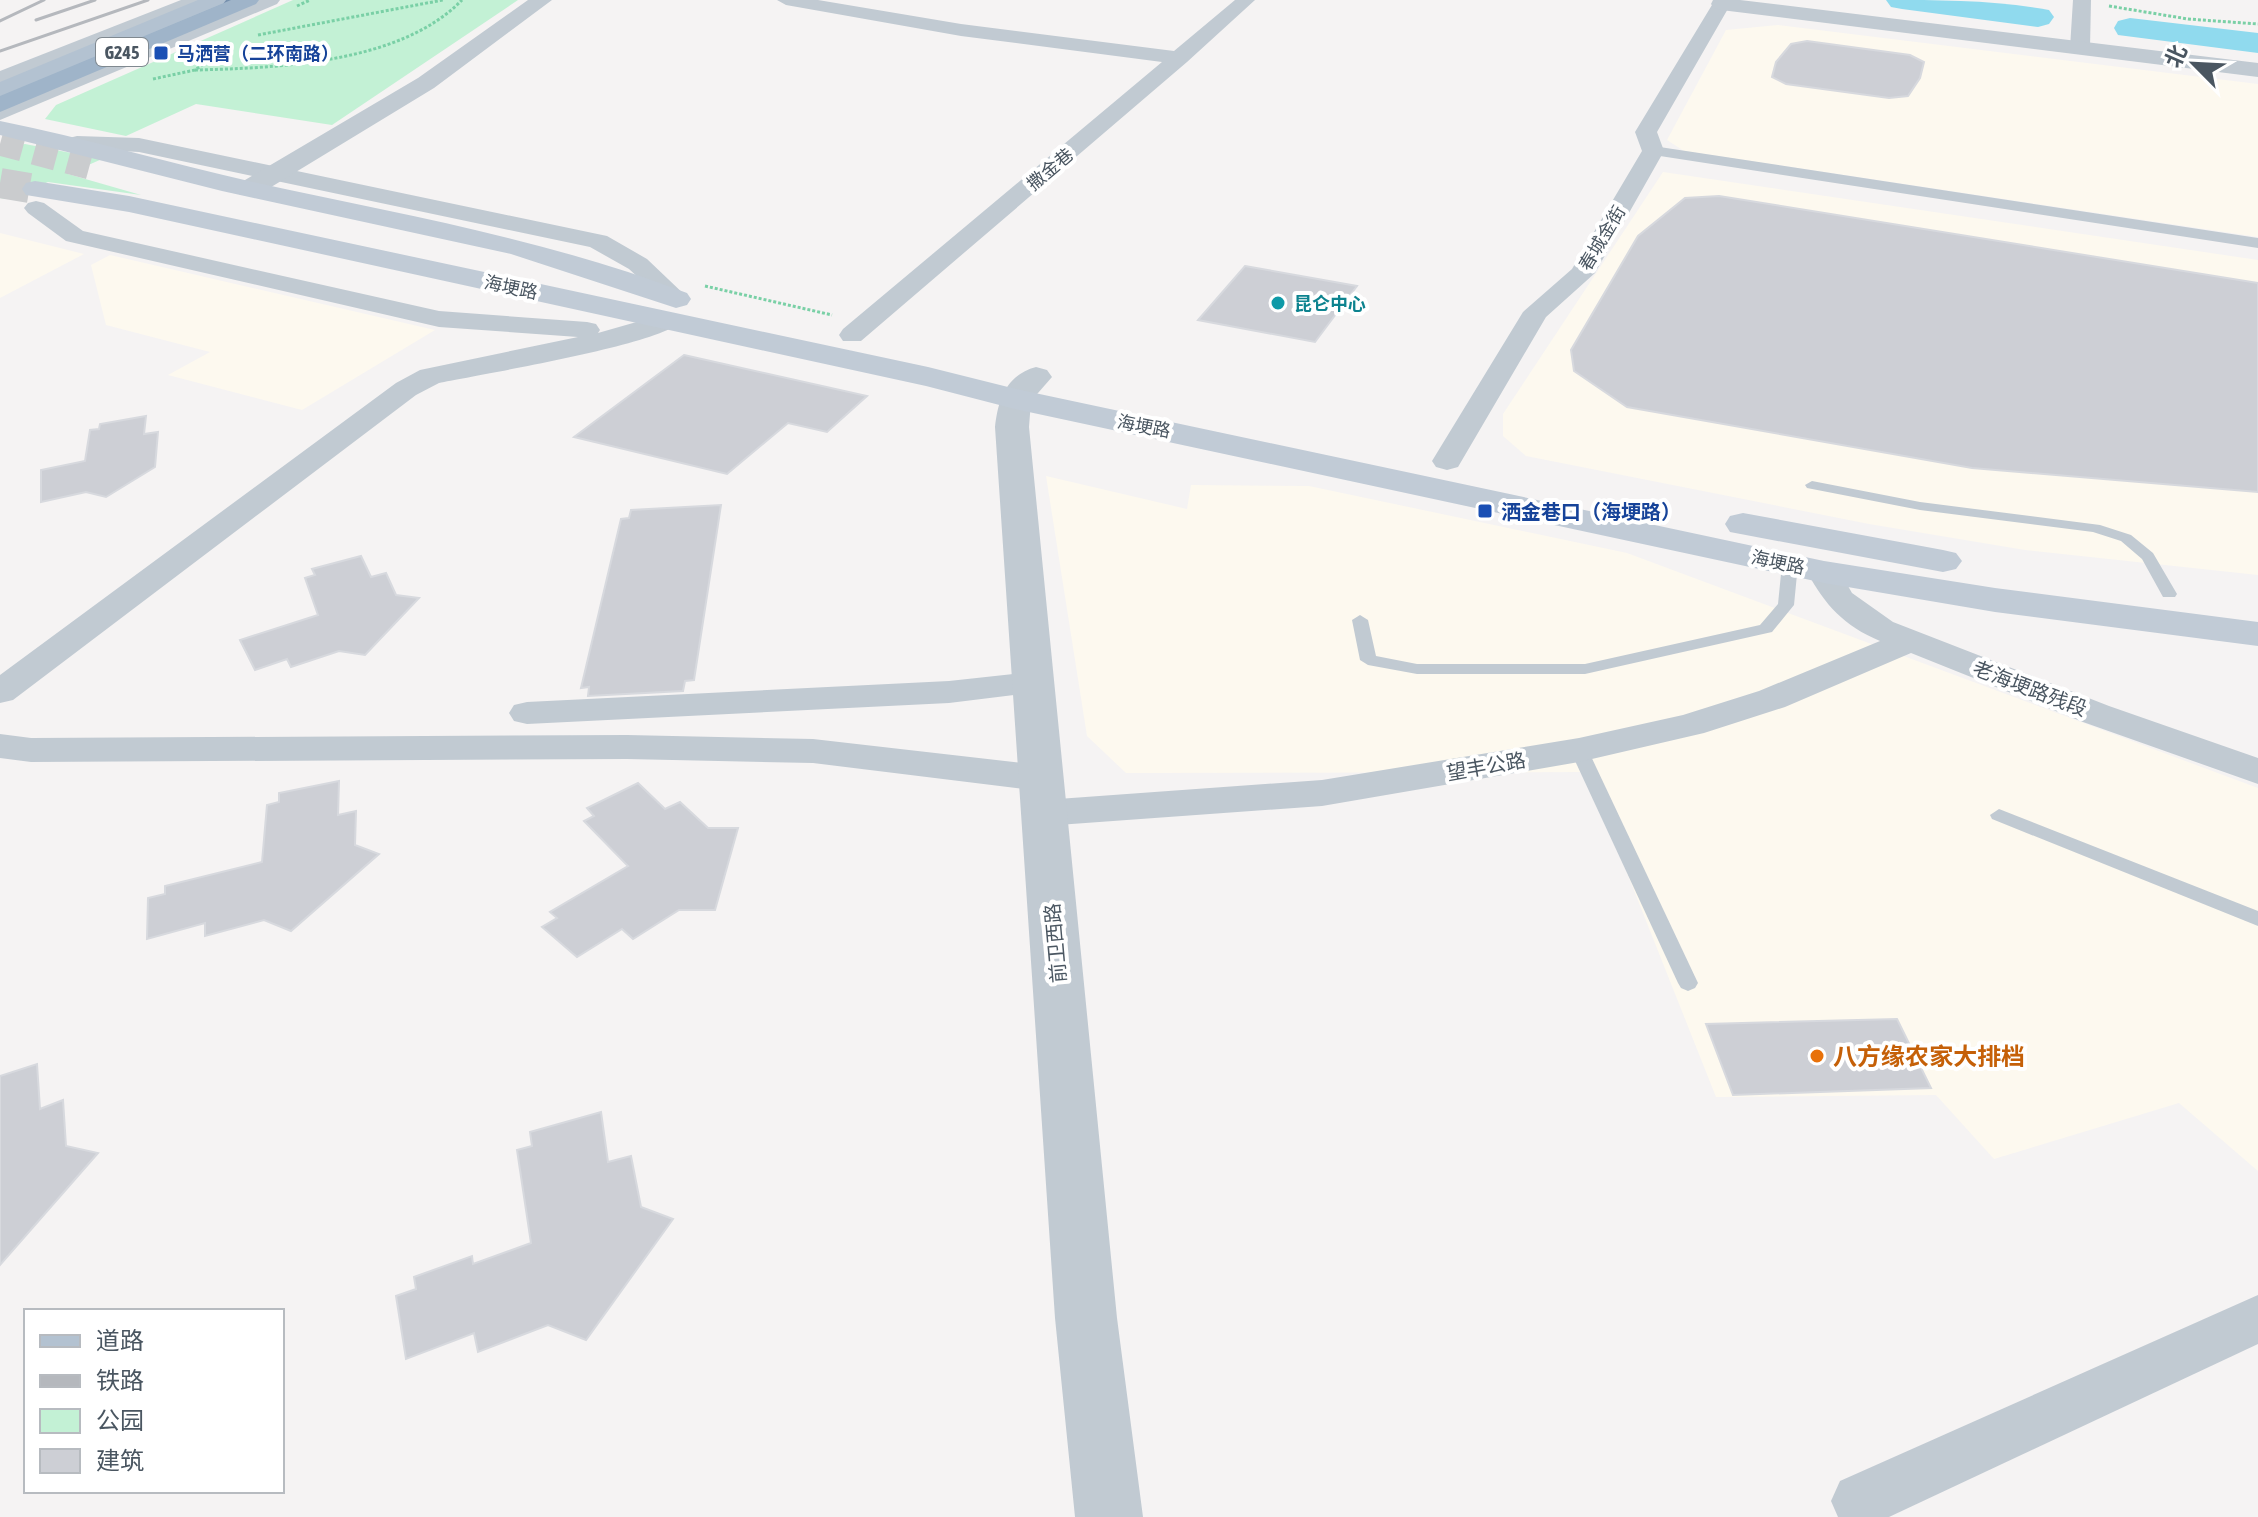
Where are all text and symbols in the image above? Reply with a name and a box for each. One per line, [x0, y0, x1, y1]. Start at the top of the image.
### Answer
north arrow [2154, 24, 2234, 104]
road number: G245 [96, 38, 148, 66]
text: 北 [2159, 41, 2192, 71]
place label: 马洒营（二环南路） [177, 43, 339, 64]
marker: 马洒营（二环南路） [152, 44, 170, 62]
street label: 撒金巷 [1023, 144, 1077, 194]
street label: 春城金街 [1574, 202, 1630, 274]
street label: 海埂路 [482, 271, 540, 303]
place label: 昆仑中心 [1294, 293, 1366, 314]
marker: 昆仑中心 [1269, 294, 1287, 312]
street label: 海埂路 [1115, 411, 1173, 441]
place label: 洒金巷口（海埂路） [1501, 500, 1681, 523]
marker: 洒金巷口（海埂路） [1476, 502, 1494, 520]
street label: 海埂路 [1749, 546, 1807, 578]
street label: 老海埂路残段 [1970, 656, 2090, 720]
street label: 望丰公路 [1445, 748, 1527, 784]
street label: 前卫西路 [1040, 902, 1070, 984]
place label: 八方缘农家大排档 [1833, 1043, 2025, 1070]
marker: 八方缘农家大排档 [1808, 1047, 1826, 1065]
legend [24, 1309, 284, 1493]
text: 道路 [96, 1327, 144, 1354]
text: 铁路 [96, 1367, 144, 1394]
text: 公园 [96, 1407, 144, 1434]
text: 建筑 [96, 1447, 144, 1474]

